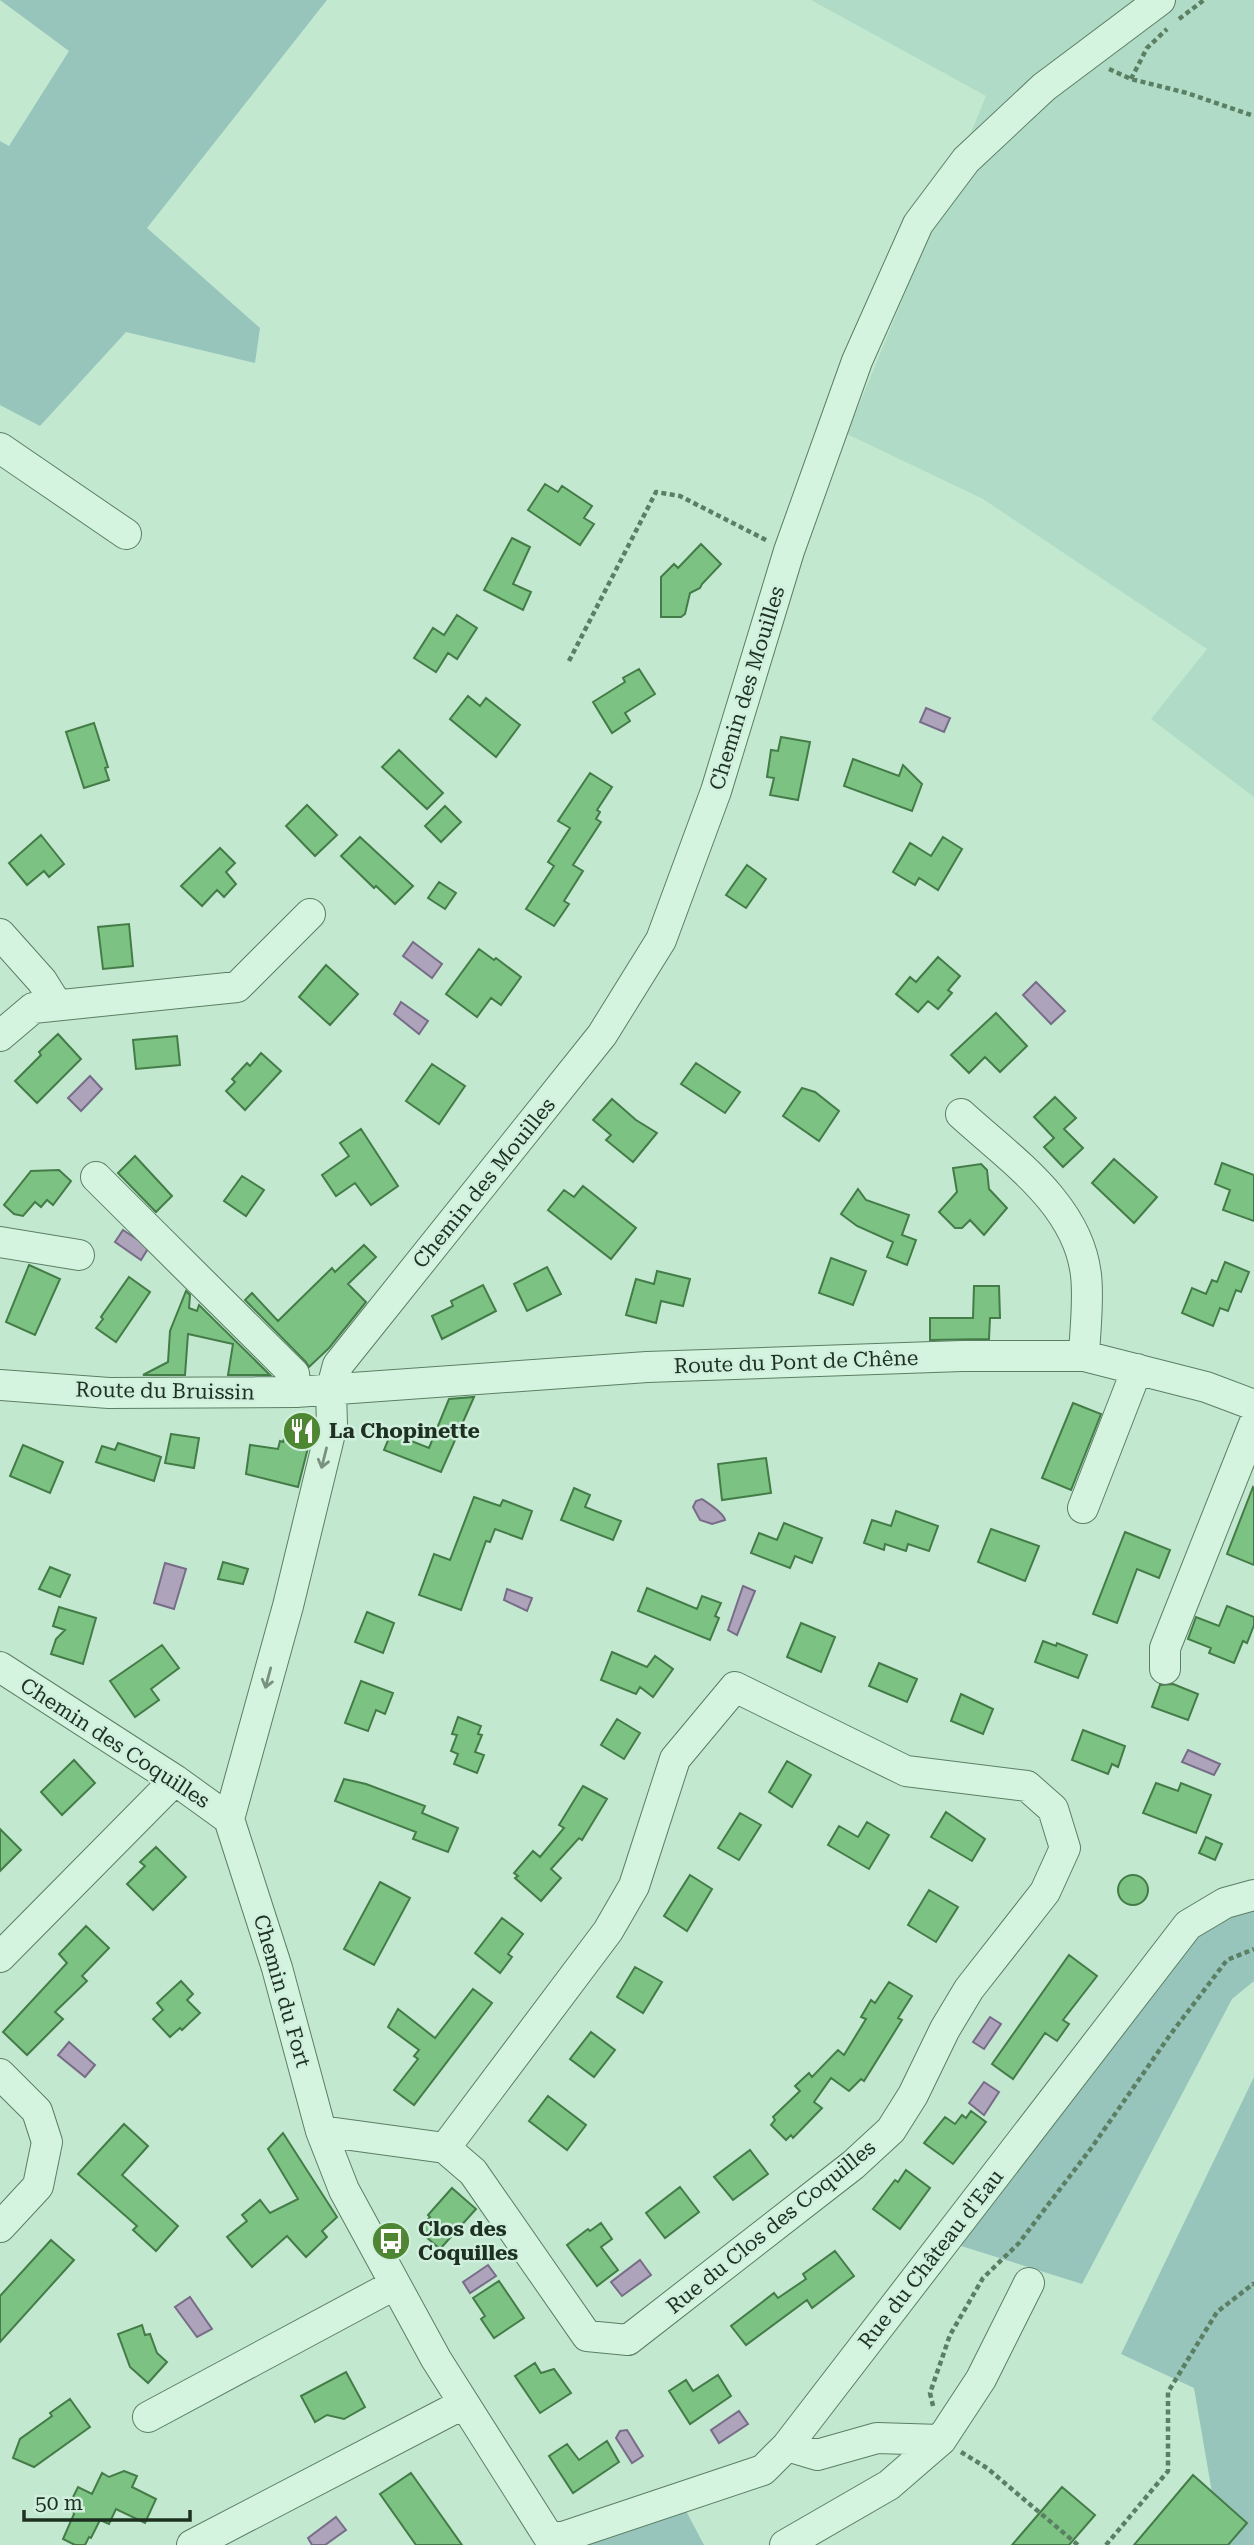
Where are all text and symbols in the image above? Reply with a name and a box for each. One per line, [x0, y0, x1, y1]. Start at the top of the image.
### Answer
street label: Chemin des Mouilles [705, 583, 789, 793]
street label: Chemin des Mouilles [408, 1093, 560, 1273]
street label: Route du Pont de Chêne [673, 1346, 919, 1378]
street label: Route du Bruissin [75, 1377, 255, 1405]
restaurant icon: La Chopinette [281, 1410, 323, 1452]
place label: La Chopinette [329, 1419, 480, 1443]
one-way arrow [317, 1446, 330, 1469]
one-way arrow [261, 1666, 274, 1689]
street label: Chemin des Coquilles [16, 1673, 214, 1813]
street label: Chemin du Fort [249, 1912, 315, 2070]
street label: Rue du Clos des Coquilles [662, 2135, 880, 2319]
street label: Rue du Château d'Eau [854, 2165, 1008, 2353]
place label: Clos des Coquilles [418, 2217, 518, 2265]
bus stop icon: Clos des Coquilles [370, 2220, 412, 2262]
scale bar [24, 2478, 191, 2522]
text: 50 m [35, 2491, 83, 2515]

